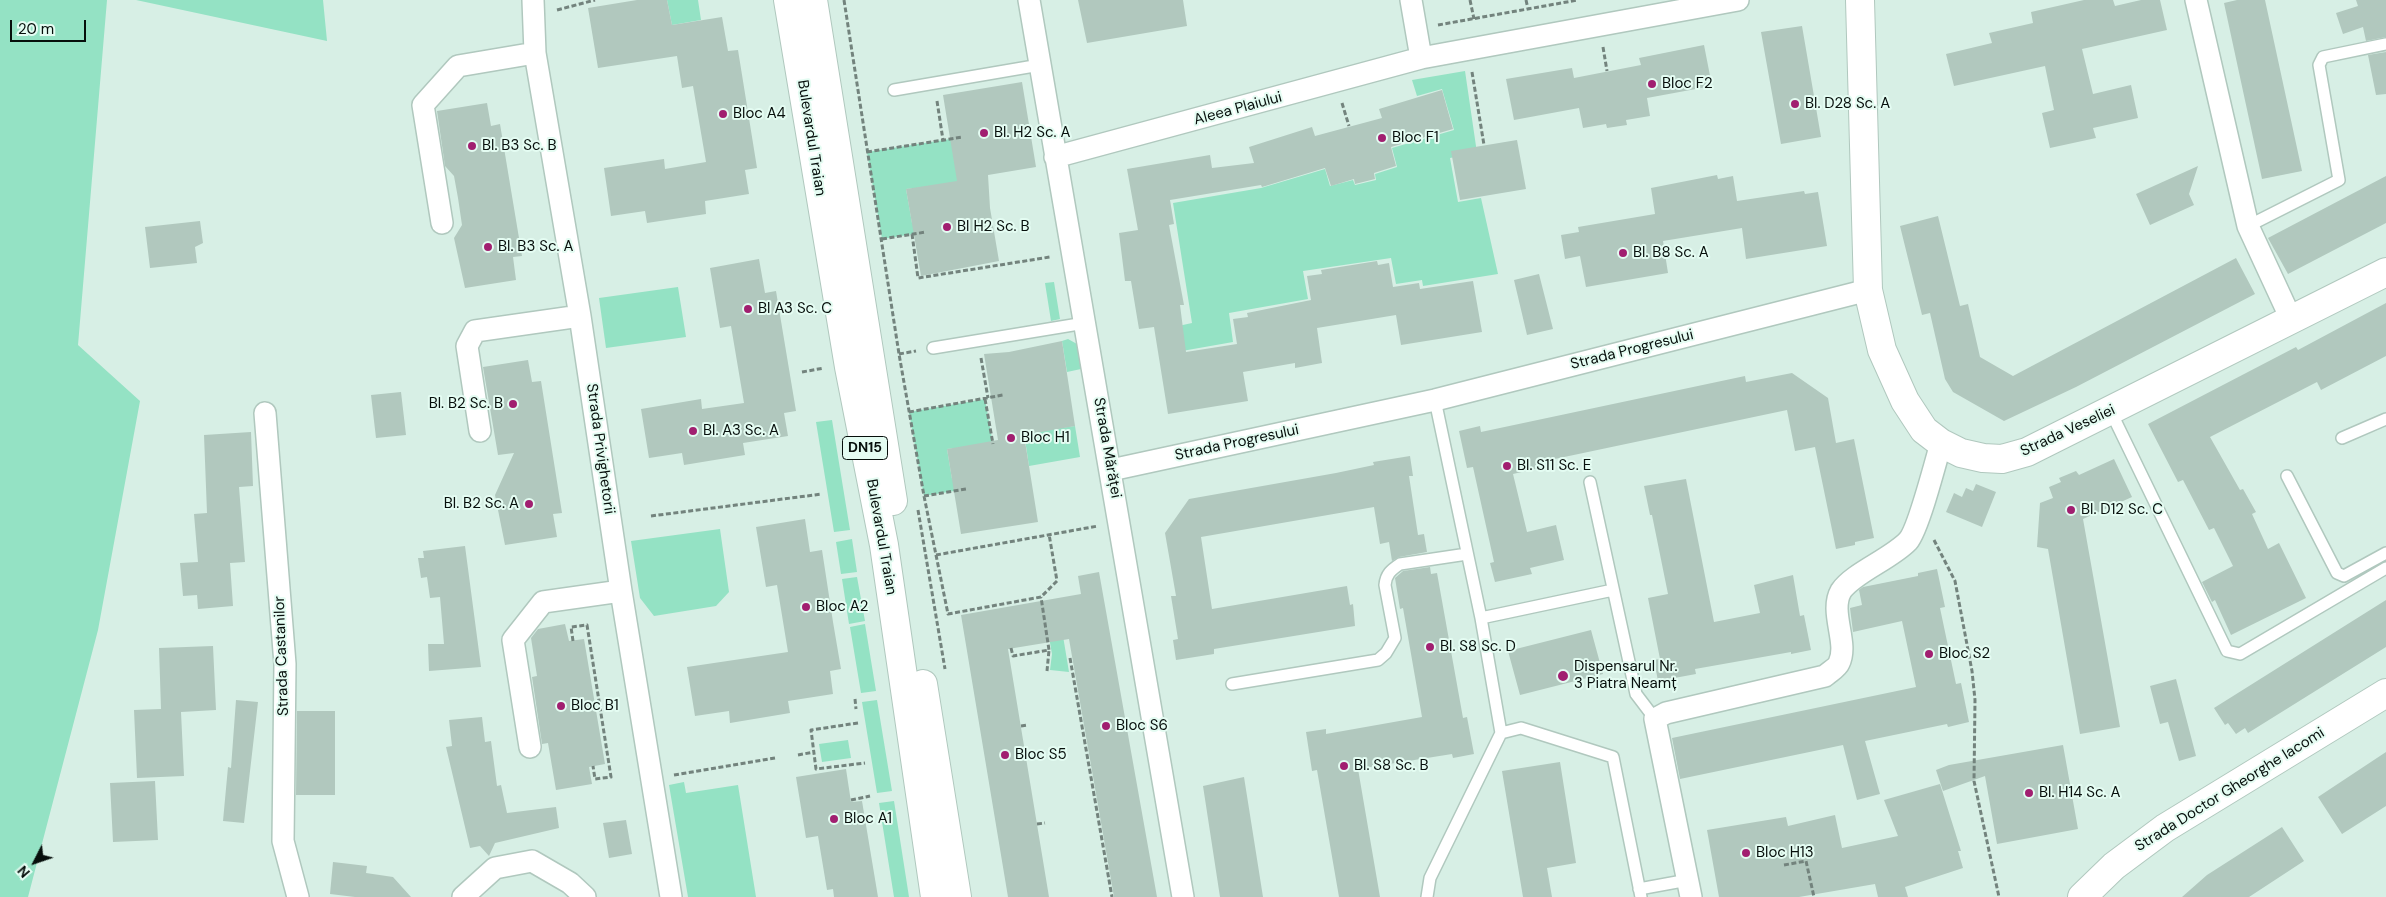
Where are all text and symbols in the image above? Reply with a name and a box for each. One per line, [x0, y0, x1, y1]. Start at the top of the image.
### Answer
scale bar [12, 10, 89, 42]
text: 20 m [18, 19, 54, 39]
place label: Bloc F2 [1662, 75, 1713, 93]
marker: Bloc F2 [1646, 78, 1658, 90]
street label: Bulevardul Traian [793, 79, 829, 197]
street label: Aleea Plaiului [1192, 89, 1284, 129]
place label: Bl. D28 Sc. A [1805, 95, 1890, 113]
marker: Bl. D28 Sc. A [1789, 98, 1801, 110]
place label: Bloc A4 [733, 105, 786, 123]
marker: Bloc A4 [717, 108, 729, 120]
place label: Bl. H2 Sc. A [994, 124, 1070, 142]
marker: Bl. H2 Sc. A [978, 127, 990, 139]
place label: Bloc F1 [1392, 129, 1439, 147]
marker: Bloc F1 [1376, 132, 1388, 144]
place label: Bl. B3 Sc. B [482, 137, 557, 155]
marker: Bl. B3 Sc. B [466, 140, 478, 152]
place label: Bl H2 Sc. B [957, 218, 1030, 236]
marker: Bl H2 Sc. B [941, 221, 953, 233]
place label: Bl. B3 Sc. A [498, 238, 573, 256]
marker: Bl. B3 Sc. A [482, 241, 494, 253]
place label: Bl. B8 Sc. A [1633, 244, 1709, 262]
marker: Bl. B8 Sc. A [1617, 247, 1629, 259]
place label: Bl A3 Sc. C [758, 300, 832, 318]
marker: Bl A3 Sc. C [742, 303, 754, 315]
street label: Strada Progresului [1569, 326, 1695, 374]
street label: Strada Privighetorii [582, 383, 618, 515]
place label: Bl. B2 Sc. B [429, 395, 503, 413]
street label: Strada Mărăței [1089, 396, 1125, 500]
marker: Bl. B2 Sc. B [507, 398, 519, 410]
street label: Strada Veseliei [2018, 401, 2118, 461]
street label: Strada Progresului [1173, 421, 1301, 465]
place label: Bl. A3 Sc. A [703, 422, 779, 440]
marker: Bl. A3 Sc. A [687, 425, 699, 437]
place label: Bloc H1 [1021, 429, 1070, 447]
marker: Bloc H1 [1005, 432, 1017, 444]
road number: DN15 [842, 436, 888, 459]
place label: Bl. S11 Sc. E [1517, 457, 1591, 475]
marker: Bl. S11 Sc. E [1501, 460, 1513, 472]
street label: Bulevardul Traian [862, 478, 900, 596]
place label: Bl. B2 Sc. A [444, 495, 519, 513]
marker: Bl. B2 Sc. A [523, 498, 535, 510]
place label: Bl. D12 Sc. C [2081, 501, 2163, 519]
marker: Bl. D12 Sc. C [2065, 504, 2077, 516]
street label: Strada Castanilor [271, 596, 293, 716]
place label: Bloc A2 [816, 598, 868, 616]
marker: Bloc A2 [800, 601, 812, 613]
place label: Bl. S8 Sc. D [1440, 638, 1516, 656]
marker: Bl. S8 Sc. D [1424, 641, 1436, 653]
place label: Bloc S2 [1939, 645, 1990, 663]
marker: Bloc S2 [1923, 648, 1935, 660]
place label: Dispensarul Nr. 3 Piatra Neamț [1574, 658, 1677, 693]
marker: Dispensarul Nr. 3 Piatra Neamț [1556, 669, 1570, 683]
place label: Bloc B1 [571, 697, 619, 715]
marker: Bloc B1 [555, 700, 567, 712]
place label: Bloc S6 [1116, 717, 1168, 735]
marker: Bloc S6 [1100, 720, 1112, 732]
street label: Strada Doctor Gheorghe Iacomi [2132, 724, 2328, 856]
place label: Bloc S5 [1015, 746, 1067, 764]
marker: Bloc S5 [999, 749, 1011, 761]
place label: Bl. S8 Sc. B [1354, 757, 1428, 775]
marker: Bl. S8 Sc. B [1338, 760, 1350, 772]
place label: Bl. H14 Sc. A [2039, 784, 2121, 802]
marker: Bl. H14 Sc. A [2023, 787, 2035, 799]
place label: Bloc A1 [844, 810, 892, 828]
marker: Bloc A1 [828, 813, 840, 825]
north arrow [10, 837, 60, 887]
place label: Bloc H13 [1756, 844, 1814, 862]
marker: Bloc H13 [1740, 847, 1752, 859]
text: N [14, 862, 34, 882]

